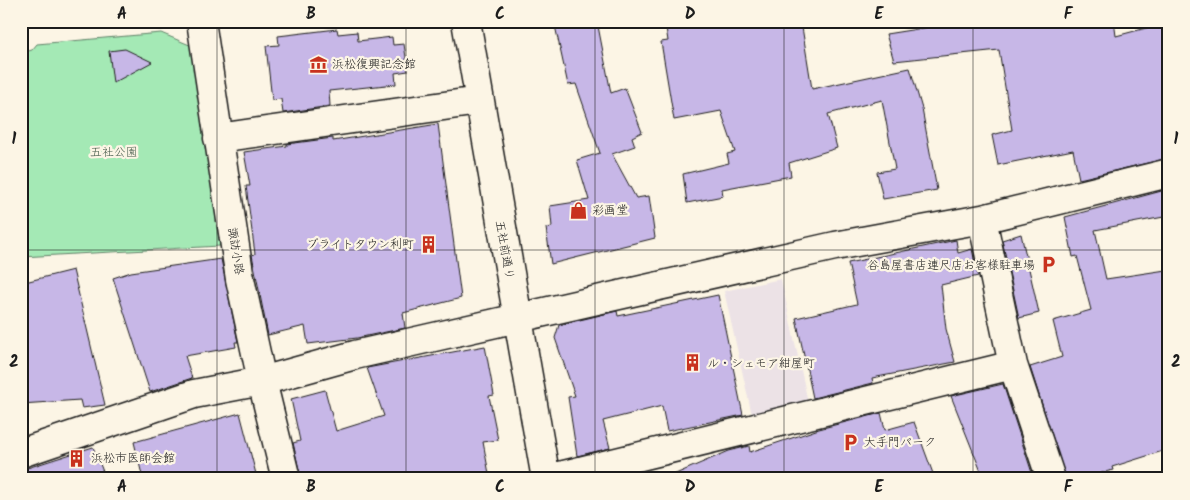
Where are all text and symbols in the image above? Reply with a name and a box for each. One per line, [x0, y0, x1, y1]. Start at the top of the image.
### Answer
text: A [117, 2, 127, 27]
text: B [306, 2, 316, 27]
text: C [495, 2, 505, 27]
text: D [685, 2, 696, 27]
text: E [875, 2, 885, 27]
text: F [1064, 2, 1074, 27]
museum icon: 浜松復興記念館 [308, 54, 328, 74]
place label: 浜松復興記念館 [332, 55, 416, 74]
text: 1 [12, 127, 17, 152]
text: 1 [1174, 127, 1179, 152]
park label: 五社公園 [90, 143, 138, 162]
shop icon: 彩画堂 [568, 200, 588, 220]
place label: 彩画堂 [592, 201, 628, 220]
street label: 五社前通り [490, 219, 519, 281]
street label: 諏訪小路 [222, 226, 249, 276]
building icon: ブライトタウン利町 [418, 234, 438, 254]
place label: ブライトタウン利町 [306, 235, 414, 254]
parking icon: 谷島屋書店連尺店お客様駐車場 [1039, 255, 1059, 275]
place label: 谷島屋書店連尺店お客様駐車場 [867, 256, 1035, 275]
text: 2 [9, 350, 19, 375]
text: 2 [1171, 350, 1181, 375]
building icon: ル・シェモア紺屋町 [683, 353, 703, 373]
place label: ル・シェモア紺屋町 [707, 354, 815, 373]
parking icon: 大手門パーク [840, 432, 860, 452]
place label: 大手門パーク [864, 433, 936, 452]
building icon: 浜松市医師会館 [67, 448, 87, 468]
place label: 浜松市医師会館 [91, 449, 175, 468]
text: A [117, 475, 127, 500]
text: B [306, 475, 316, 500]
text: C [495, 475, 505, 500]
text: D [685, 475, 696, 500]
text: E [875, 475, 885, 500]
text: F [1064, 475, 1074, 500]

